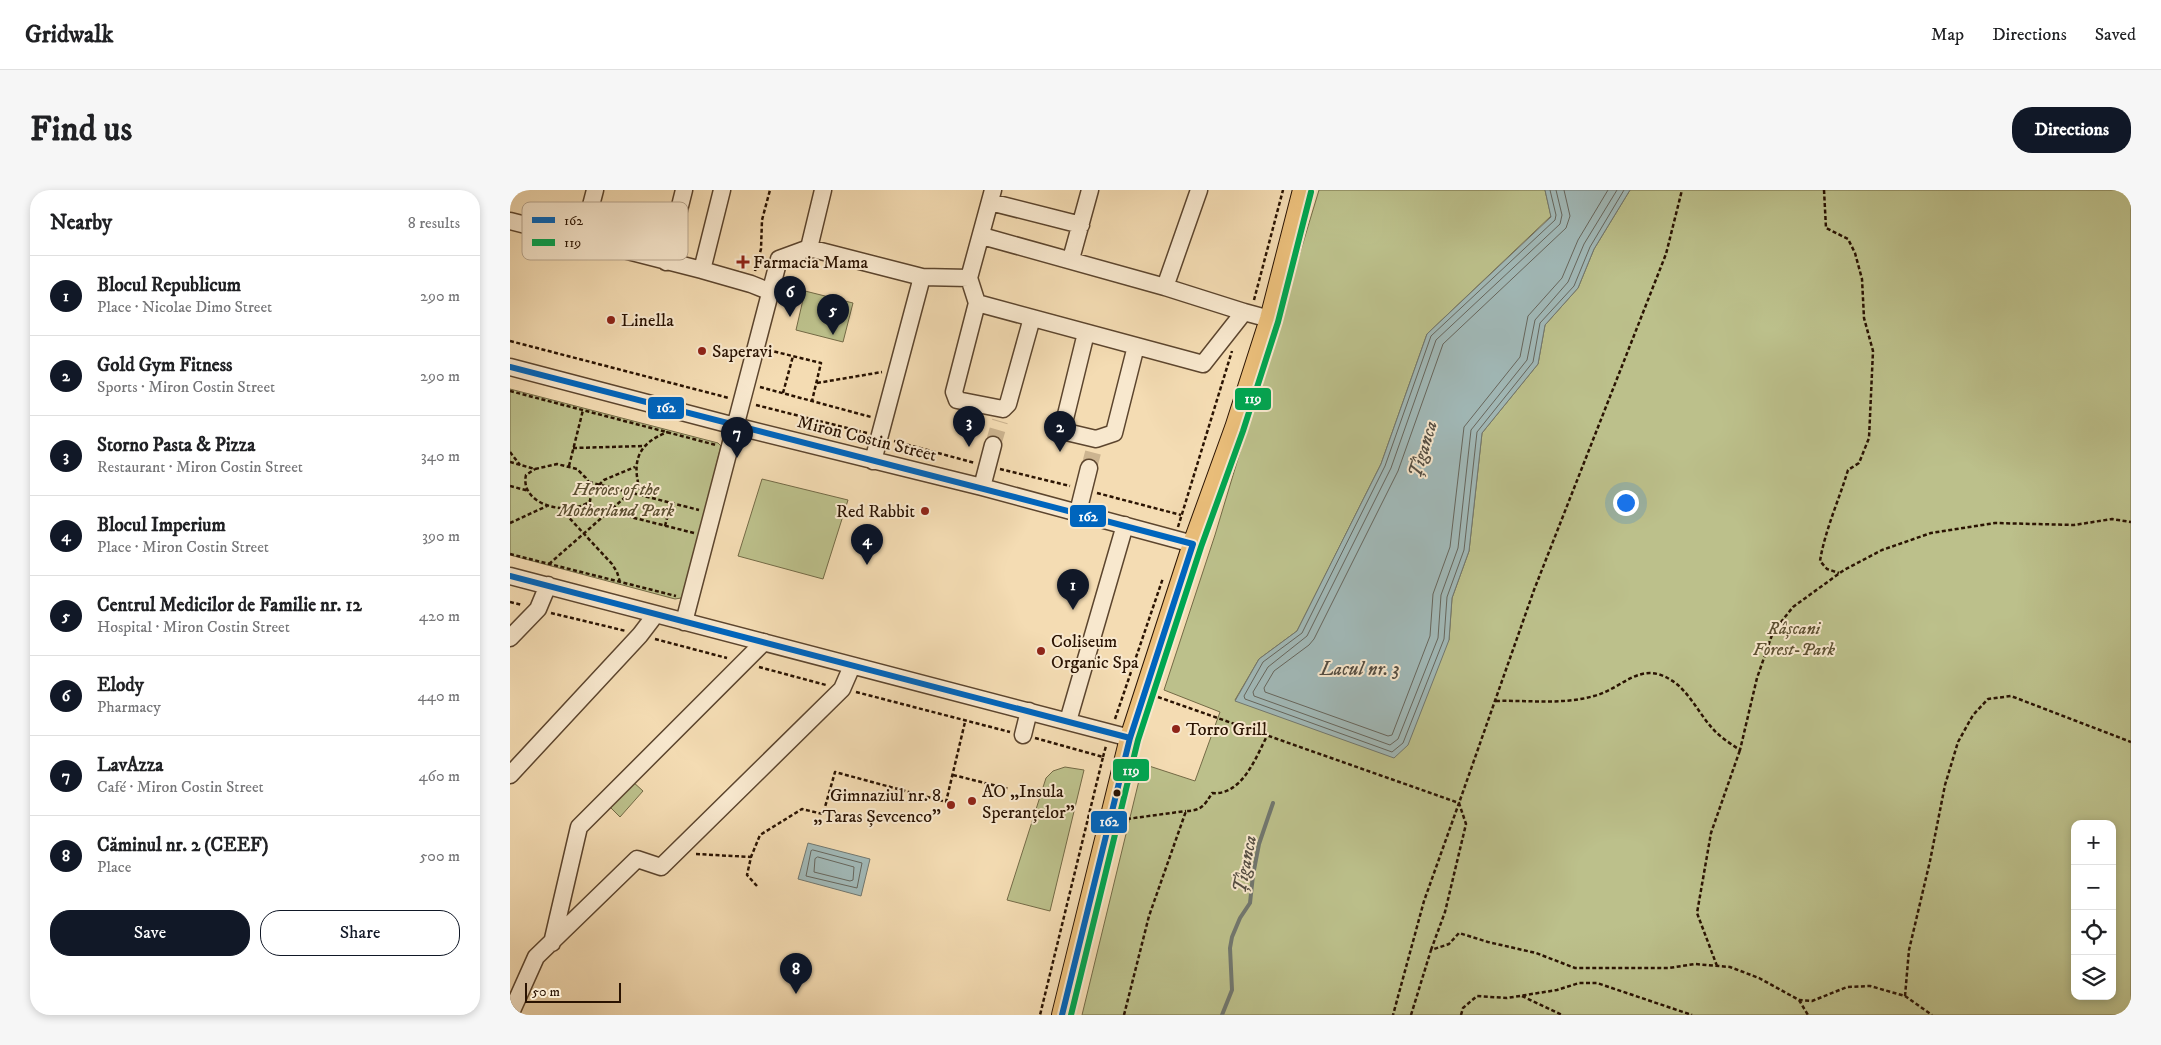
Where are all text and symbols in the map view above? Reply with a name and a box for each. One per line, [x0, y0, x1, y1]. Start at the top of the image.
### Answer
text: Gridwalk [25, 20, 113, 50]
text: Map [1931, 24, 1964, 46]
text: Directions [1992, 24, 2067, 46]
text: Saved [2095, 24, 2136, 46]
button: Directions [2012, 107, 2131, 153]
text: Find us [30, 108, 132, 152]
legend [522, 202, 688, 260]
text: Nearby [50, 210, 112, 236]
text: 162 [564, 212, 583, 230]
text: 8 results [408, 213, 460, 233]
text: 119 [564, 234, 581, 252]
place label: Farmacia Mama [753, 252, 869, 274]
marker: Farmacia Mama [737, 256, 749, 268]
text: Blocul Republicum [97, 274, 241, 297]
pin: 6 [774, 276, 806, 317]
text: 1 [63, 286, 69, 306]
text: 290 m [420, 286, 460, 306]
pin: 5 [817, 294, 849, 335]
text: Place · Nicolae Dimo Street [97, 297, 272, 317]
place label: Linella [621, 310, 674, 332]
marker: Linella [605, 314, 617, 326]
place label: Saperavi [712, 341, 772, 363]
marker: Saperavi [696, 345, 708, 357]
text: Gold Gym Fitness [97, 354, 232, 377]
text: 2 [62, 366, 70, 386]
text: 290 m [420, 366, 460, 386]
text: Sports · Miron Costin Street [97, 377, 275, 397]
line badge: 119 [1234, 387, 1272, 411]
text: 119 [1244, 390, 1262, 408]
line badge: 162 [647, 396, 685, 420]
text: 162 [656, 399, 677, 417]
pin: 3 [953, 406, 985, 447]
street label: Miron Costin Street [795, 411, 939, 467]
pin: 2 [1044, 411, 1076, 452]
pin: 7 [721, 417, 753, 458]
water label: Țîganca [1404, 418, 1443, 481]
text: Storno Pasta & Pizza [97, 434, 255, 457]
text: 3 [63, 446, 69, 466]
text: 340 m [421, 446, 460, 466]
text: Restaurant · Miron Costin Street [97, 457, 303, 477]
park label: Heroes of the Motherland Park [556, 479, 675, 522]
your location [1613, 490, 1639, 516]
place label: Red Rabbit [836, 501, 915, 523]
line badge: 162 [1069, 504, 1107, 528]
marker: Red Rabbit [919, 505, 931, 517]
text: 162 [1078, 508, 1099, 526]
text: Blocul Imperium [97, 514, 226, 537]
pin: 4 [851, 524, 883, 565]
text: 4 [61, 526, 71, 546]
text: 390 m [422, 526, 460, 546]
text: Place · Miron Costin Street [97, 537, 269, 557]
pin: 1 [1057, 569, 1089, 610]
text: Centrul Medicilor de Familie nr. 12 [97, 594, 362, 617]
text: 5 [62, 606, 70, 626]
text: 420 m [419, 606, 460, 626]
text: Hospital · Miron Costin Street [97, 617, 290, 637]
park label: Râșcani Forest-Park [1753, 618, 1836, 661]
place label: Coliseum Organic Spa [1051, 631, 1139, 674]
marker: Coliseum Organic Spa [1035, 645, 1047, 657]
water label: Lacul nr. 3 [1319, 658, 1400, 681]
text: Elody [97, 674, 144, 697]
text: 6 [62, 686, 70, 706]
text: 440 m [418, 686, 460, 706]
text: Pharmacy [97, 697, 161, 717]
place label: Torro Grill [1186, 719, 1268, 741]
marker: Torro Grill [1170, 723, 1182, 735]
text: LavAzza [97, 754, 163, 777]
line badge: 119 [1112, 758, 1150, 782]
text: 119 [1122, 762, 1140, 780]
text: 7 [62, 766, 70, 786]
text: 460 m [418, 766, 460, 786]
text: Café · Miron Costin Street [97, 777, 264, 797]
place label: AO „Insula Speranțelor” [982, 781, 1075, 824]
place label: Gimnaziul nr. 8 „Taras Șevcenco” [813, 785, 941, 828]
unlabelled marker [1112, 788, 1122, 798]
marker: AO „Insula Speranțelor” [966, 795, 978, 807]
marker: Gimnaziul nr. 8 „Taras Șevcenco” [945, 799, 957, 811]
line badge: 162 [1090, 810, 1128, 834]
text: 162 [1099, 813, 1120, 831]
map controls [2071, 820, 2116, 1000]
button: + [2071, 820, 2116, 865]
water label: Țîganca [1229, 833, 1262, 895]
text: Căminul nr. 2 (CEEF) [97, 834, 268, 857]
text: 8 [62, 846, 70, 866]
text: 500 m [419, 846, 460, 866]
text: Place [97, 857, 131, 877]
button: − [2071, 865, 2116, 910]
button: Save [50, 910, 250, 956]
button: Share [260, 910, 460, 956]
button: locate [2071, 910, 2116, 955]
pin: 8 [780, 953, 812, 994]
button: layers [2071, 955, 2116, 1000]
scale bar [525, 980, 621, 1003]
text: 50 m [532, 983, 560, 1001]

